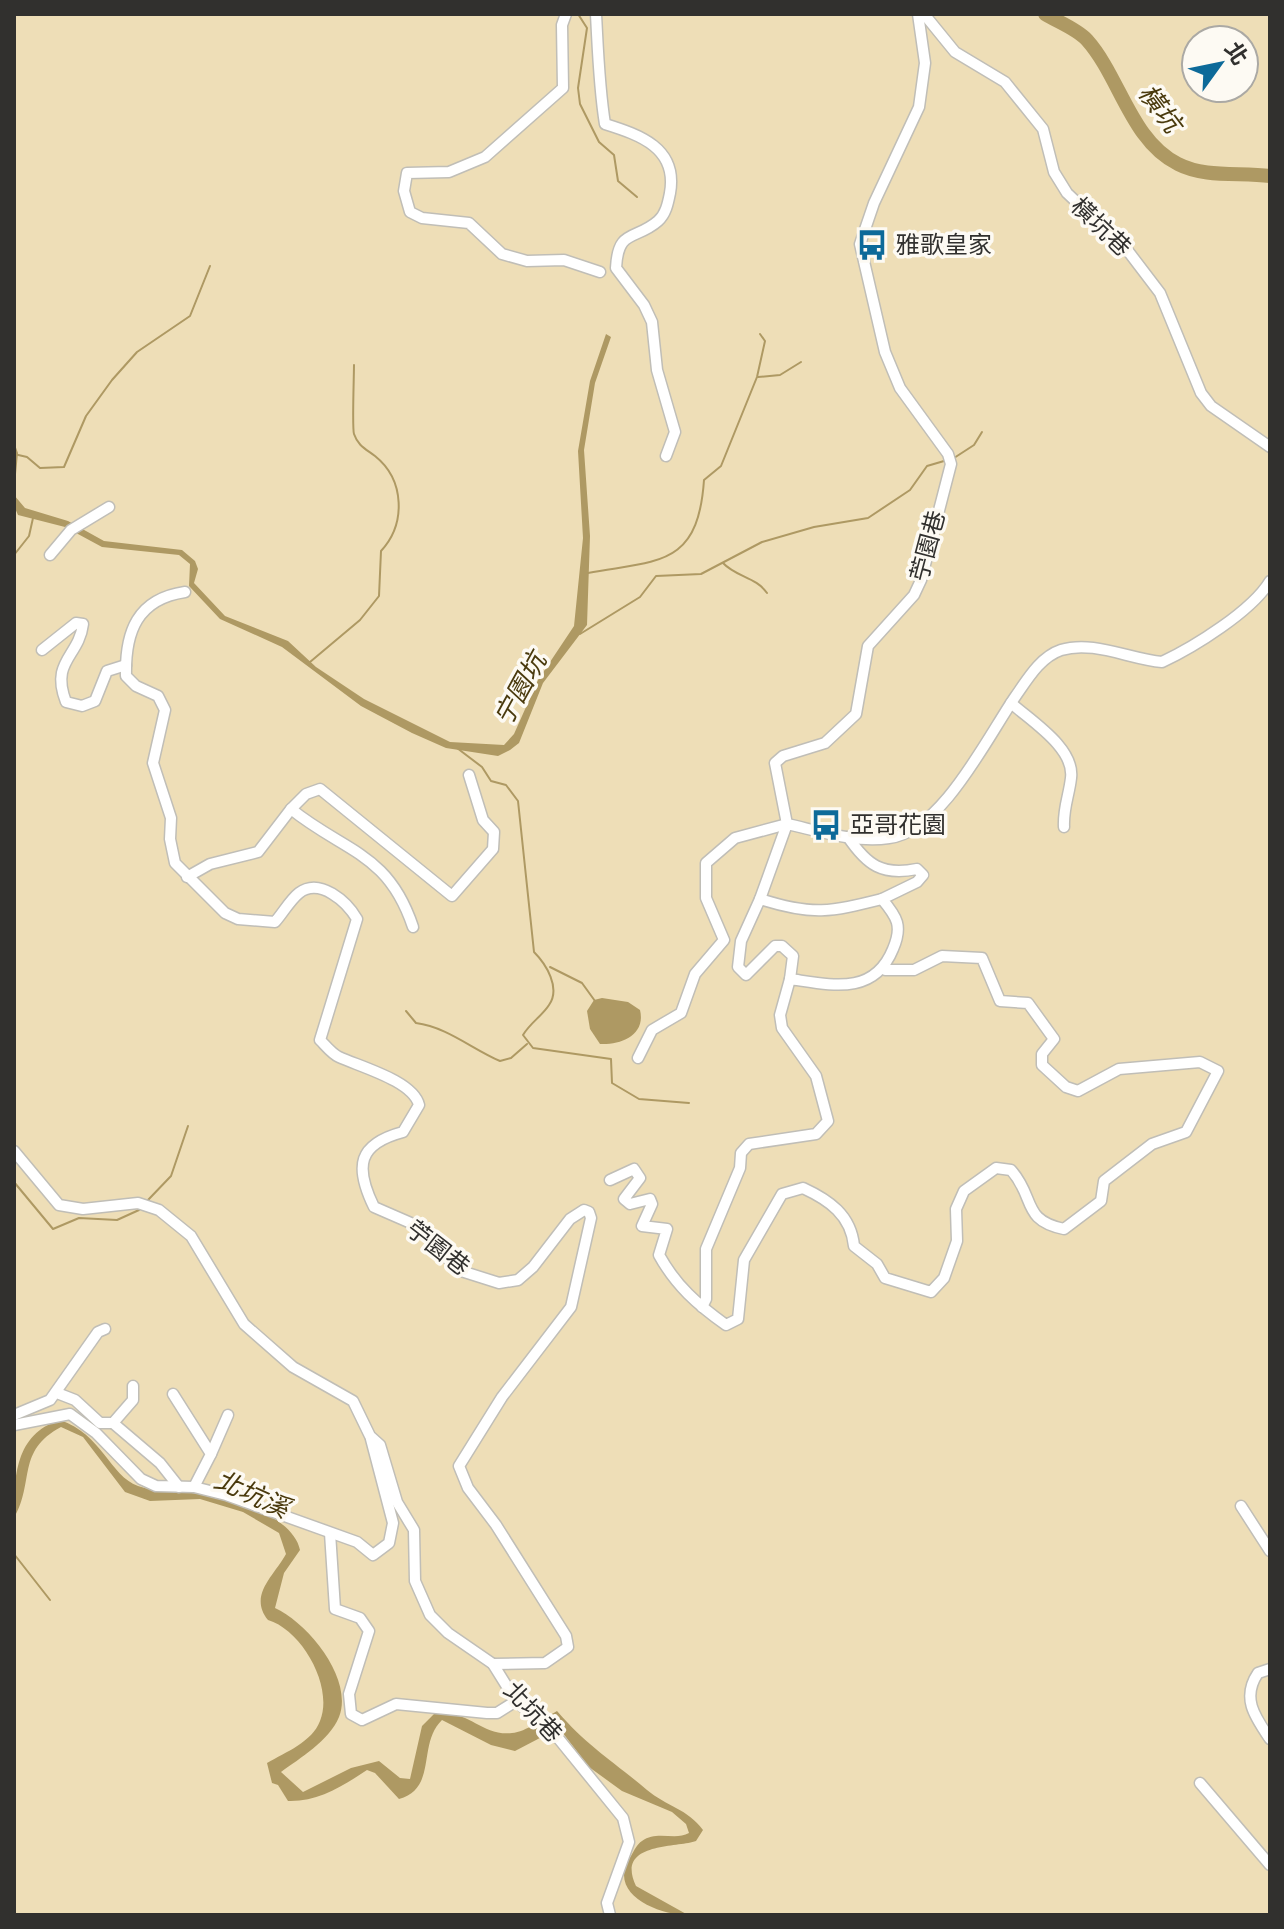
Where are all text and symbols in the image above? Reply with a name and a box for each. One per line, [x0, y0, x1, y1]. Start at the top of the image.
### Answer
north arrow [1180, 24, 1260, 104]
text: 北 [1220, 37, 1253, 69]
water label: 橫坑 [1132, 78, 1190, 141]
street label: 橫坑巷 [1065, 192, 1137, 262]
bus stop icon: 雅歌皇家 [855, 228, 889, 262]
place label: 雅歌皇家 [896, 231, 992, 259]
street label: 苧園巷 [905, 508, 951, 584]
water label: 宁園坑 [488, 644, 554, 730]
bus stop icon: 亞哥花園 [809, 808, 843, 842]
place label: 亞哥花園 [850, 811, 946, 839]
street label: 苧園巷 [401, 1215, 475, 1281]
water label: 北坑溪 [210, 1464, 297, 1525]
street label: 北坑巷 [498, 1676, 568, 1748]

